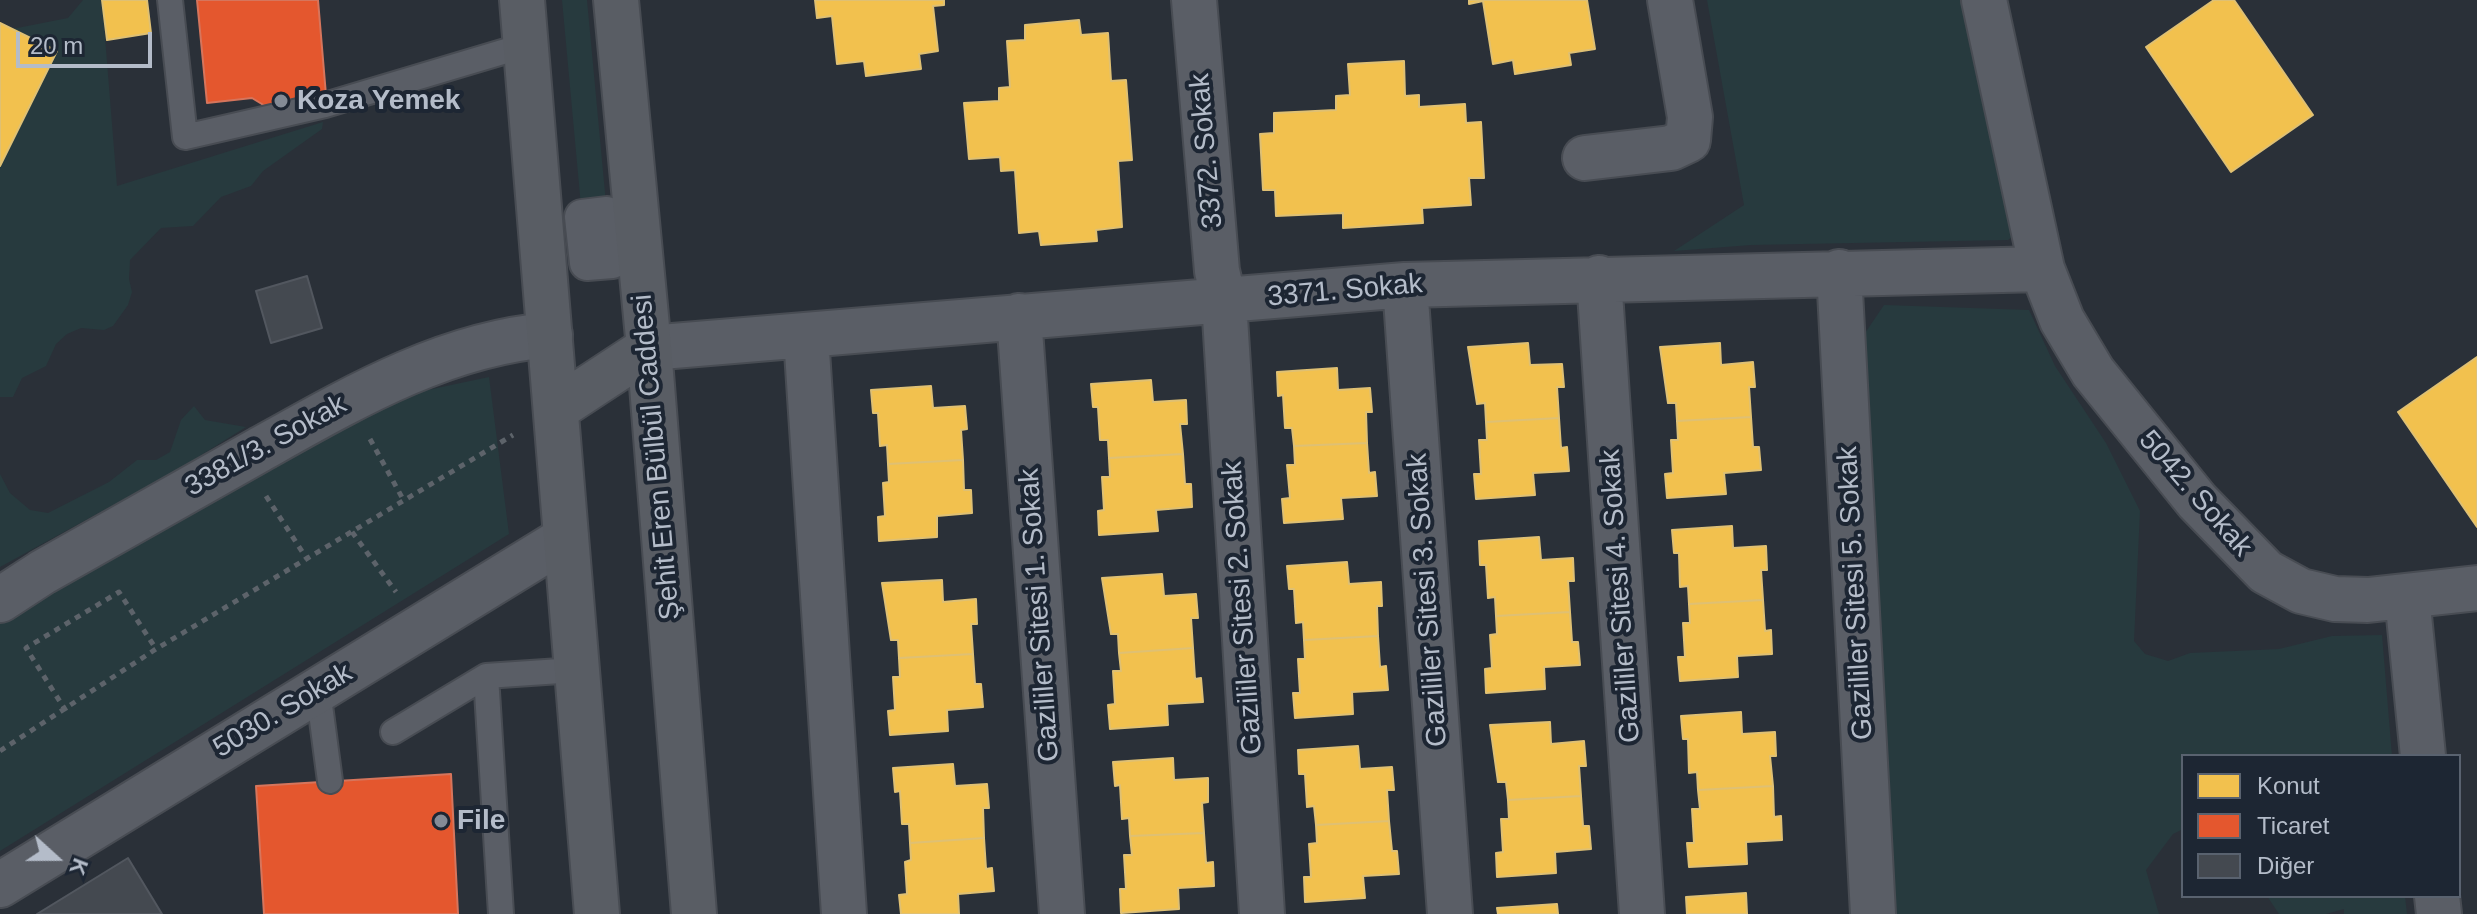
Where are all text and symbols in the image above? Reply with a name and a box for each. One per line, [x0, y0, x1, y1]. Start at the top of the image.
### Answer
scale bar [20, 16, 156, 66]
text: 20 m [30, 32, 83, 59]
street label: 3372. Sokak [1183, 72, 1231, 230]
place label: Koza Yemek [297, 84, 460, 118]
marker: Koza Yemek [272, 92, 290, 110]
street label: 3371. Sokak [1266, 267, 1424, 315]
street label: Şehit Eren Bülbül Caddesi [626, 293, 688, 621]
street label: 3381/3. Sokak [180, 388, 352, 504]
street label: 5042. Sokak [2131, 424, 2259, 564]
street label: Gazililer Sitesi 5. Sokak [1832, 445, 1880, 741]
street label: Gazililer Sitesi 4. Sokak [1594, 448, 1648, 744]
street label: Gazililer Sitesi 3. Sokak [1401, 452, 1455, 748]
street label: Gazililer Sitesi 2. Sokak [1216, 460, 1270, 756]
street label: Gazililer Sitesi 1. Sokak [1013, 467, 1067, 763]
street label: 5030. Sokak [208, 657, 358, 765]
legend [2181, 754, 2461, 898]
text: Konut [2257, 772, 2320, 799]
place label: File [457, 804, 505, 838]
marker: File [432, 812, 450, 830]
text: Ticaret [2257, 812, 2329, 839]
north arrow [16, 818, 96, 898]
text: Diğer [2257, 852, 2314, 879]
text: K [64, 855, 93, 879]

